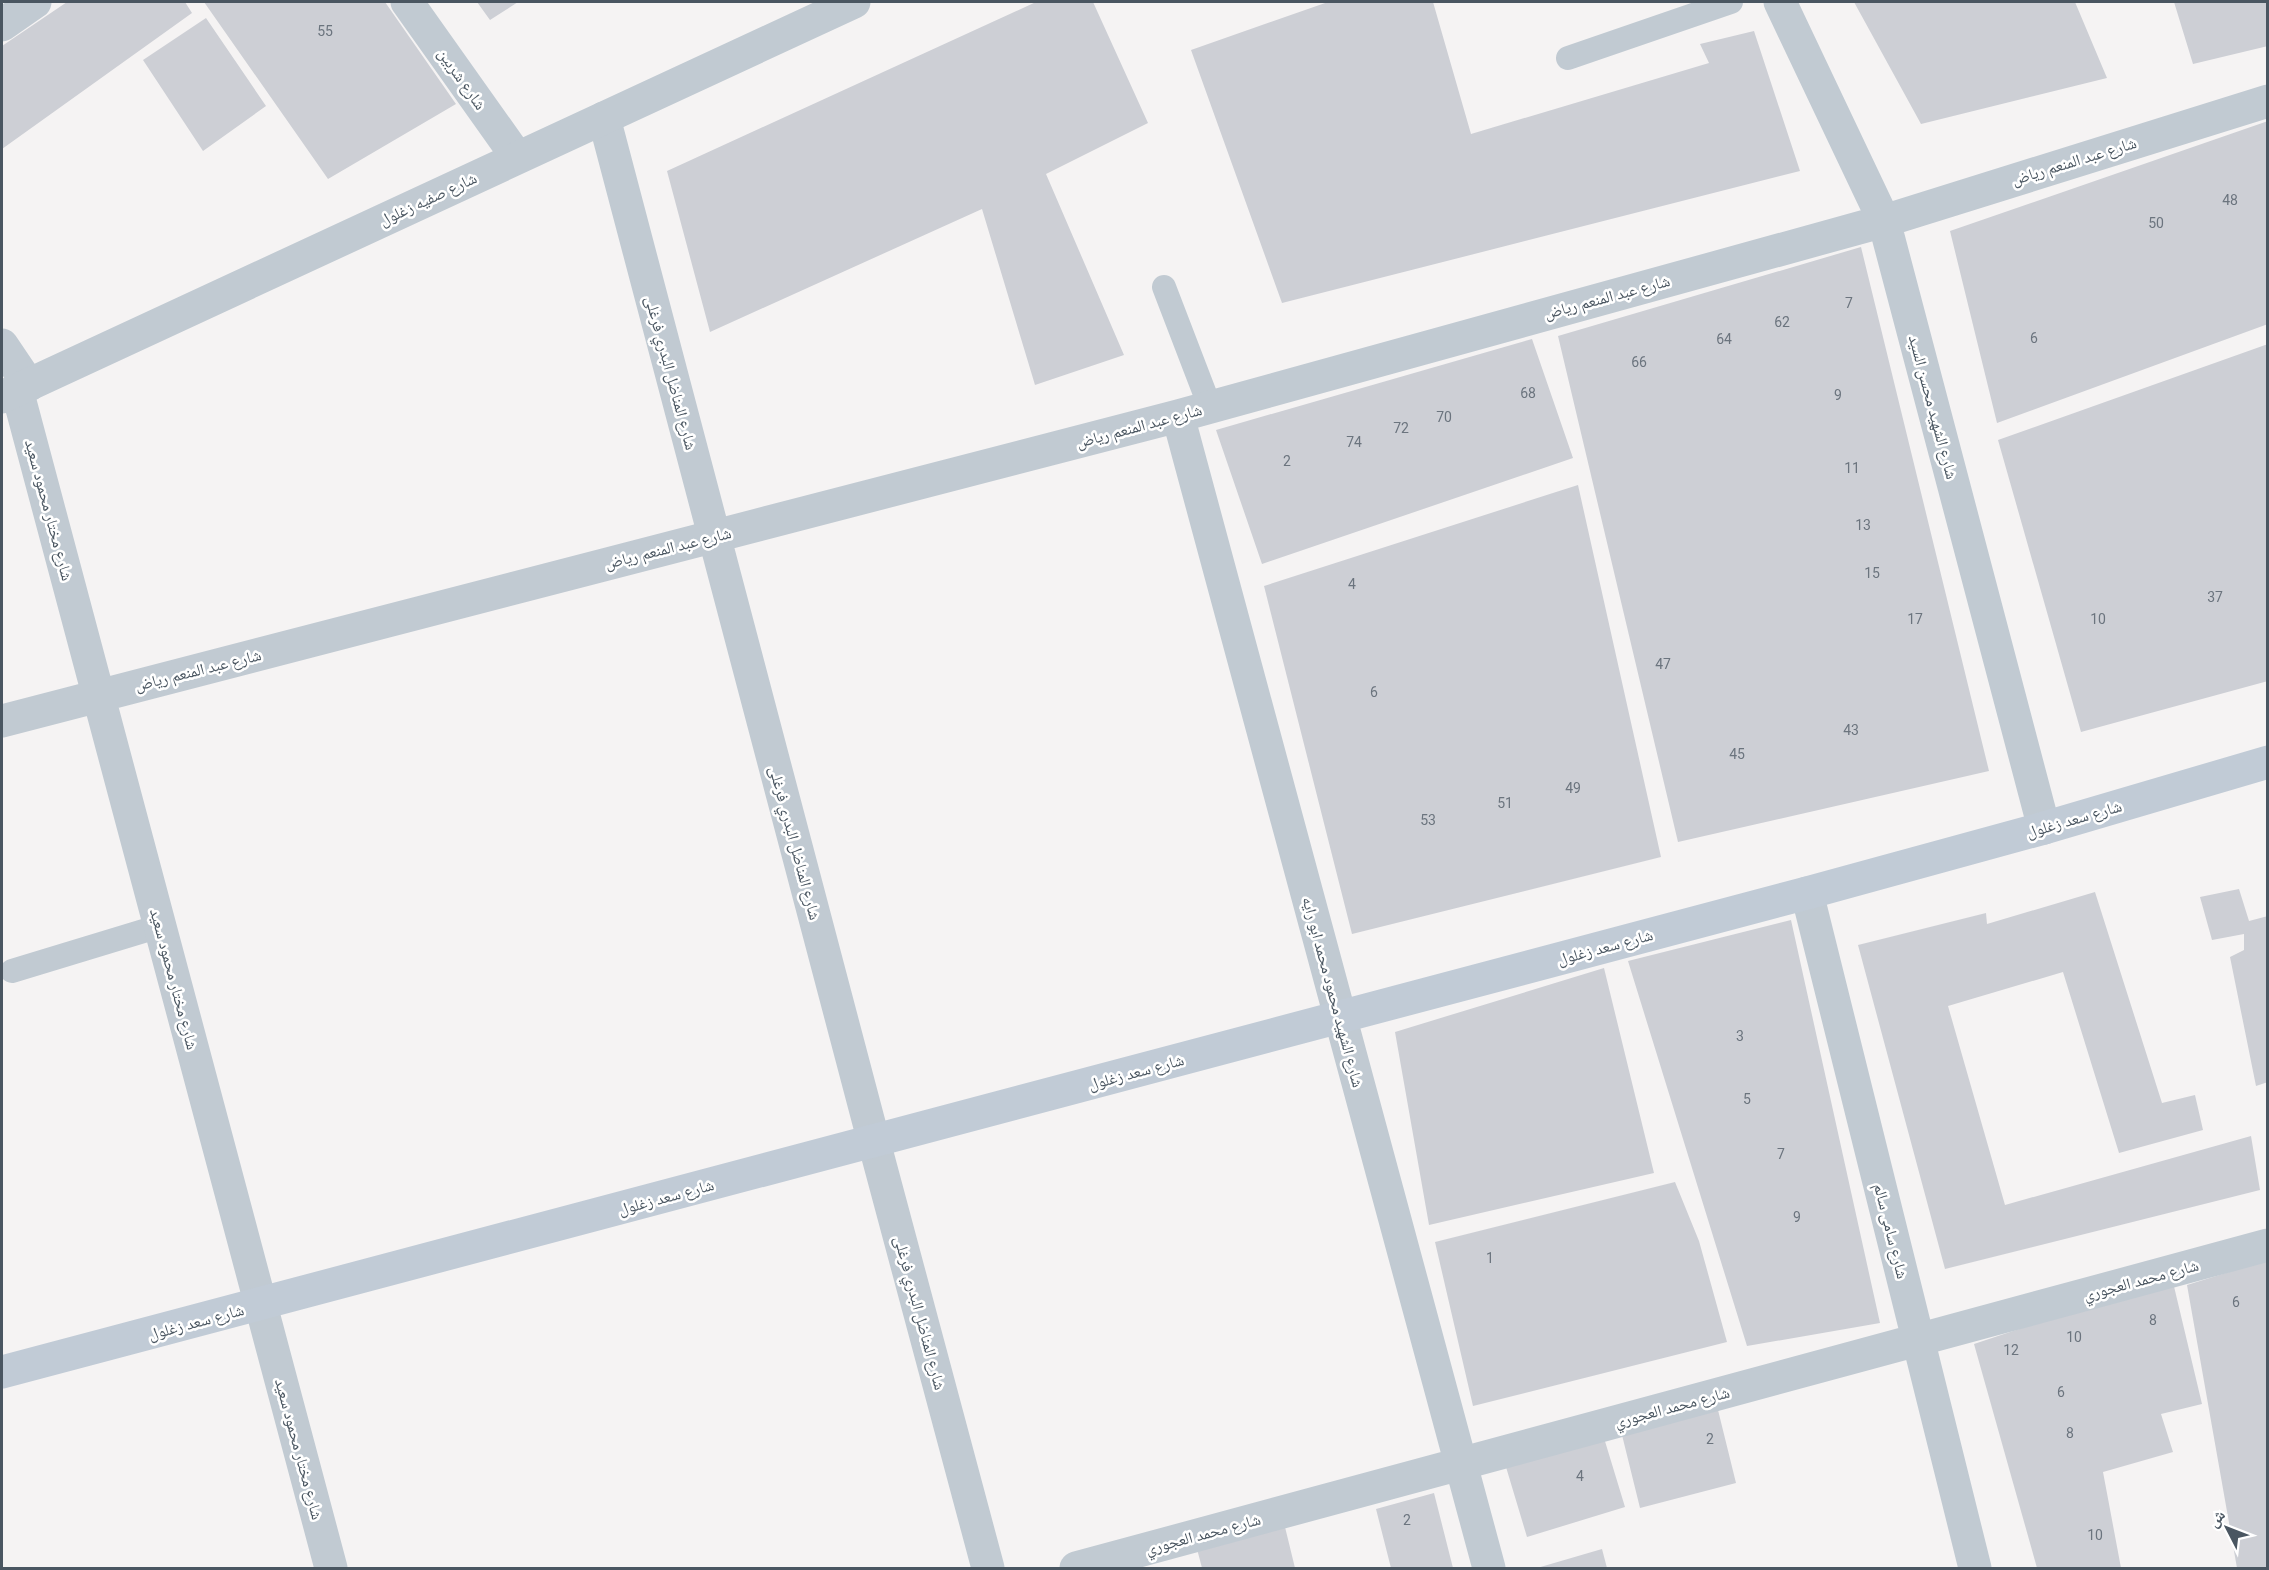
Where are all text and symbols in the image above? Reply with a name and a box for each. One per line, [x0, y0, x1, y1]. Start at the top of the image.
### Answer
house number: 55 [317, 23, 333, 39]
street label: شارع شربين [433, 45, 490, 114]
street label: شارع عبد المنعم رياض [2009, 133, 2139, 190]
street label: شارع صفيه زغلول [376, 168, 480, 231]
house number: 48 [2222, 192, 2238, 208]
house number: 50 [2148, 215, 2164, 231]
street label: شارع عبد المنعم رياض [1542, 271, 1672, 324]
street label: شارع المناضل البدري فرغلى [638, 294, 701, 453]
house number: 7 [1845, 295, 1853, 311]
house number: 62 [1774, 314, 1790, 330]
house number: 6 [2030, 330, 2038, 346]
house number: 64 [1716, 331, 1732, 347]
street label: شارع الشهيد محسن السيد [1904, 333, 1961, 482]
house number: 66 [1631, 354, 1647, 370]
house number: 68 [1520, 385, 1536, 401]
house number: 9 [1834, 387, 1842, 403]
street label: شارع عبد المنعم رياض [1074, 400, 1204, 453]
house number: 70 [1436, 409, 1452, 425]
house number: 72 [1393, 420, 1409, 436]
house number: 74 [1346, 434, 1362, 450]
street label: شارع مختار محمود سعيد [20, 437, 77, 583]
house number: 2 [1283, 453, 1291, 469]
house number: 11 [1844, 460, 1860, 476]
house number: 13 [1855, 517, 1871, 533]
street label: شارع عبد المنعم رياض [603, 523, 733, 574]
house number: 15 [1864, 565, 1880, 581]
house number: 4 [1348, 576, 1356, 592]
house number: 37 [2207, 589, 2223, 605]
house number: 17 [1907, 611, 1923, 627]
house number: 10 [2090, 611, 2106, 627]
street label: شارع عبد المنعم رياض [133, 645, 263, 696]
house number: 47 [1655, 656, 1671, 672]
house number: 6 [1370, 684, 1378, 700]
house number: 43 [1843, 722, 1859, 738]
house number: 45 [1729, 746, 1745, 762]
street label: شارع المناضل البدري فرغلى [762, 764, 825, 923]
house number: 49 [1565, 780, 1581, 796]
house number: 51 [1497, 795, 1513, 811]
street label: شارع سعد زغلول [2024, 796, 2124, 843]
house number: 53 [1420, 812, 1436, 828]
street label: شارع الشهيد محمود محمد ابو رايه [1297, 895, 1368, 1090]
street label: شارع مختار محمود سعيد [145, 906, 202, 1052]
street label: شارع سعد زغلول [1555, 925, 1655, 970]
house number: 3 [1736, 1028, 1744, 1044]
street label: شارع سعد زغلول [1086, 1050, 1186, 1095]
house number: 5 [1743, 1091, 1751, 1107]
house number: 7 [1777, 1146, 1785, 1162]
street label: شارع سعد زغلول [616, 1175, 716, 1220]
street label: شارع سامى سالم [1869, 1181, 1912, 1281]
house number: 9 [1793, 1209, 1801, 1225]
street label: شارع المناضل البدري فرغلى [887, 1234, 950, 1393]
house number: 1 [1486, 1250, 1494, 1266]
street label: شارع محمد العجوري [2081, 1255, 2201, 1307]
house number: 6 [2232, 1294, 2240, 1310]
street label: شارع سعد زغلول [146, 1300, 246, 1345]
house number: 8 [2149, 1312, 2157, 1328]
house number: 10 [2066, 1329, 2082, 1345]
house number: 12 [2003, 1342, 2019, 1358]
street label: شارع مختار محمود سعيد [270, 1376, 327, 1522]
street label: شارع محمد العجوري [1612, 1382, 1732, 1434]
house number: 6 [2057, 1384, 2065, 1400]
house number: 8 [2066, 1425, 2074, 1441]
house number: 2 [1706, 1431, 1714, 1447]
house number: 4 [1576, 1468, 1584, 1484]
north arrow [2197, 1498, 2257, 1558]
text: ش [2203, 1506, 2229, 1531]
street label: شارع محمد العجوري [1143, 1509, 1263, 1561]
house number: 2 [1403, 1512, 1411, 1528]
house number: 10 [2087, 1527, 2103, 1543]

